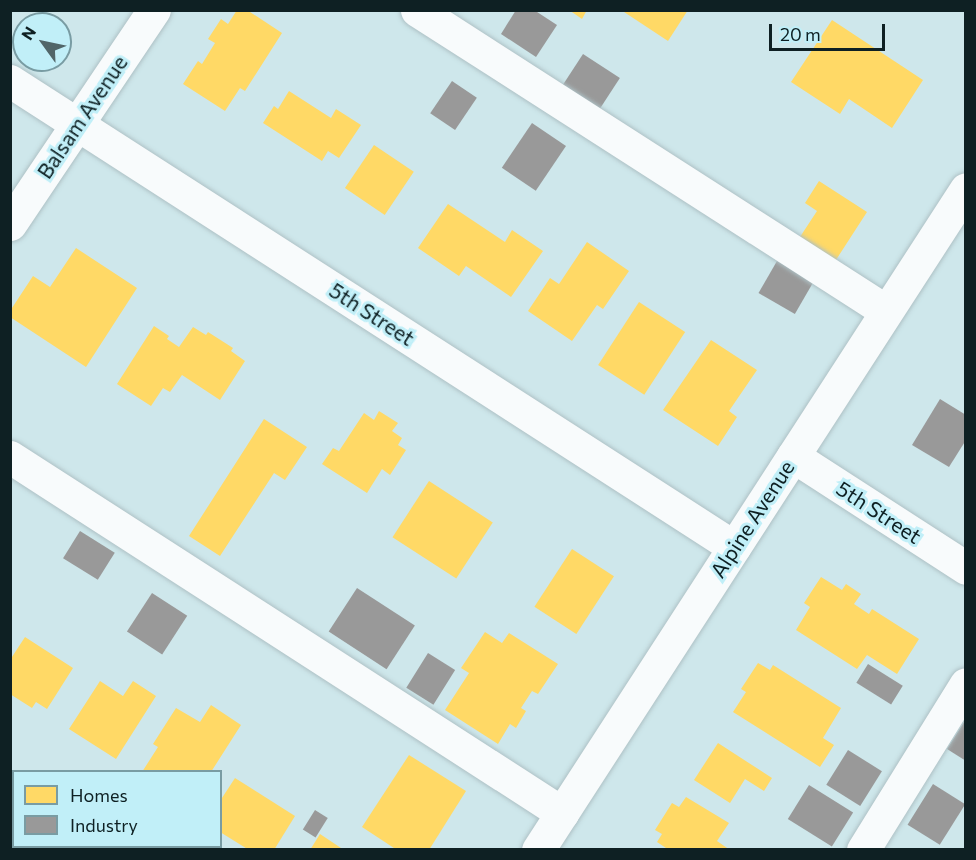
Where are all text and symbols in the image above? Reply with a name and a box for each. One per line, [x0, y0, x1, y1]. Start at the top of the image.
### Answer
north arrow [12, 12, 72, 72]
scale bar [772, 12, 888, 50]
text: N [17, 23, 39, 43]
text: 20 m [780, 23, 821, 45]
street label: Balsam Avenue [32, 51, 132, 183]
street label: 5th Street [325, 277, 419, 351]
street label: Alpine Avenue [705, 456, 799, 582]
street label: 5th Street [832, 475, 926, 549]
legend [12, 770, 222, 848]
text: Homes [70, 784, 128, 806]
text: Industry [70, 814, 138, 836]

